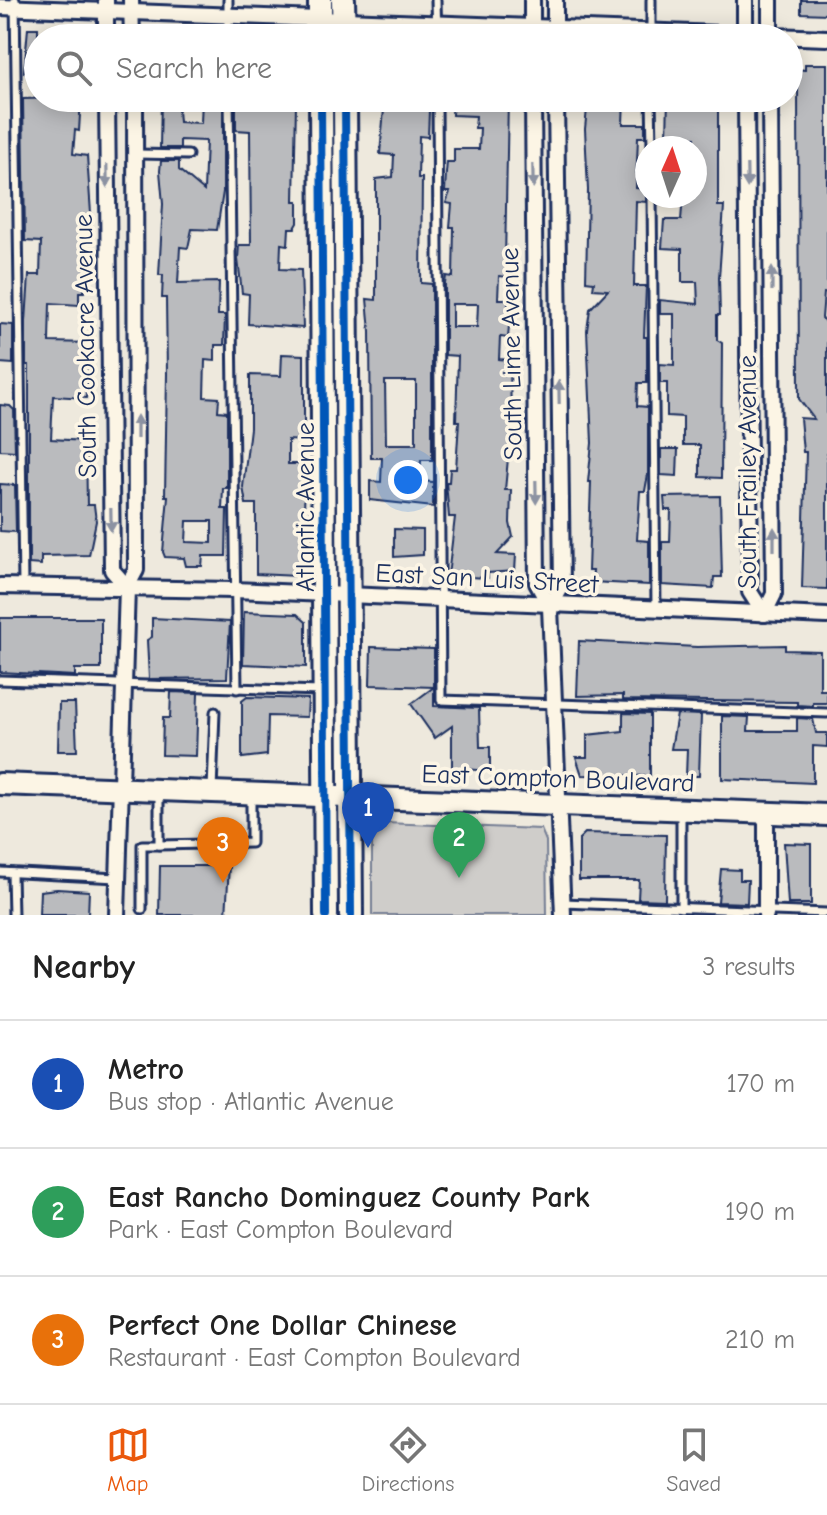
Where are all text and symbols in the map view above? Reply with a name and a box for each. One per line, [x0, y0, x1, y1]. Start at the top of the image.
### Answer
search box [24, 24, 803, 112]
icon: search [52, 46, 96, 90]
text: Search here [116, 51, 272, 86]
north arrow [635, 136, 707, 208]
one-way arrow [101, 164, 114, 189]
one-way arrow [527, 164, 539, 189]
one-way arrow [740, 164, 753, 189]
street label: South Cookacre Avenue [69, 214, 103, 478]
street label: South Lime Avenue [495, 247, 529, 461]
one-way arrow [765, 266, 778, 291]
street label: South Frailey Avenue [733, 355, 763, 589]
one-way arrow [553, 379, 566, 404]
one-way arrow [131, 414, 143, 439]
street label: Atlantic Avenue [291, 422, 321, 592]
your location [388, 460, 428, 500]
one-way arrow [530, 480, 542, 505]
one-way arrow [105, 508, 117, 533]
one-way arrow [768, 526, 780, 551]
street label: East San Luis Street [375, 558, 601, 600]
street label: East Compton Boulevard [421, 759, 695, 799]
pin: 1 [342, 782, 394, 848]
pin: 2 [433, 812, 485, 878]
pin: 3 [197, 817, 249, 883]
text: Nearby [32, 947, 135, 987]
text: 3 results [702, 952, 795, 982]
text: Metro [108, 1052, 184, 1087]
text: 1 [53, 1069, 63, 1099]
text: 170 m [726, 1069, 795, 1099]
text: Bus stop · Atlantic Avenue [108, 1087, 394, 1117]
text: East Rancho Dominguez County Park [108, 1180, 590, 1215]
text: 2 [52, 1197, 64, 1227]
text: 190 m [725, 1197, 795, 1227]
text: Park · East Compton Boulevard [108, 1215, 453, 1245]
text: Perfect One Dollar Chinese [108, 1308, 457, 1343]
text: 3 [52, 1325, 64, 1355]
text: 210 m [725, 1325, 795, 1355]
text: Restaurant · East Compton Boulevard [108, 1343, 521, 1373]
tab: Map [106, 1423, 150, 1497]
tab: Directions [362, 1423, 455, 1497]
tab: Saved [666, 1423, 721, 1497]

